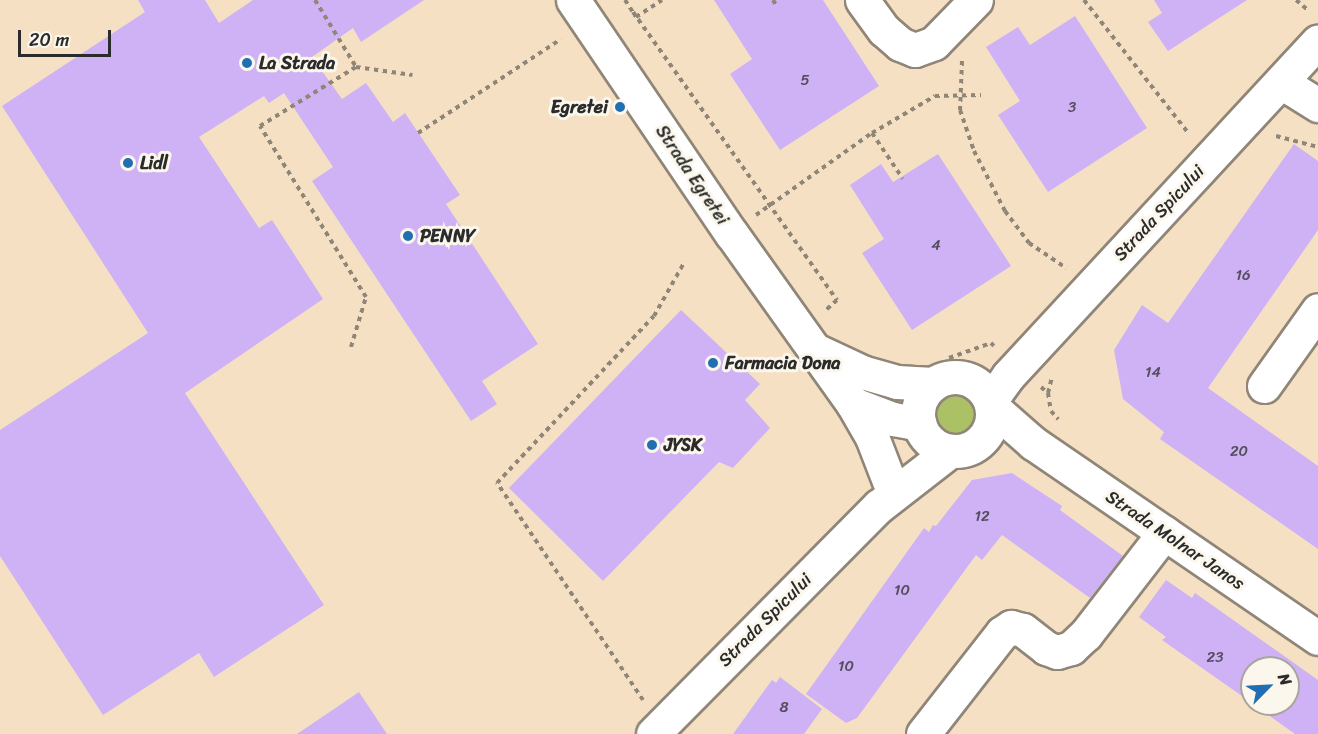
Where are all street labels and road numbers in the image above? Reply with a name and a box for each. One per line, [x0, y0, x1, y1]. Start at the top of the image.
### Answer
street label: Strada Egretei [651, 121, 733, 229]
street label: Strada Spicului [1109, 161, 1209, 265]
street label: Strada Molnar Janos [1101, 485, 1249, 595]
street label: Strada Spicului [714, 569, 816, 671]

